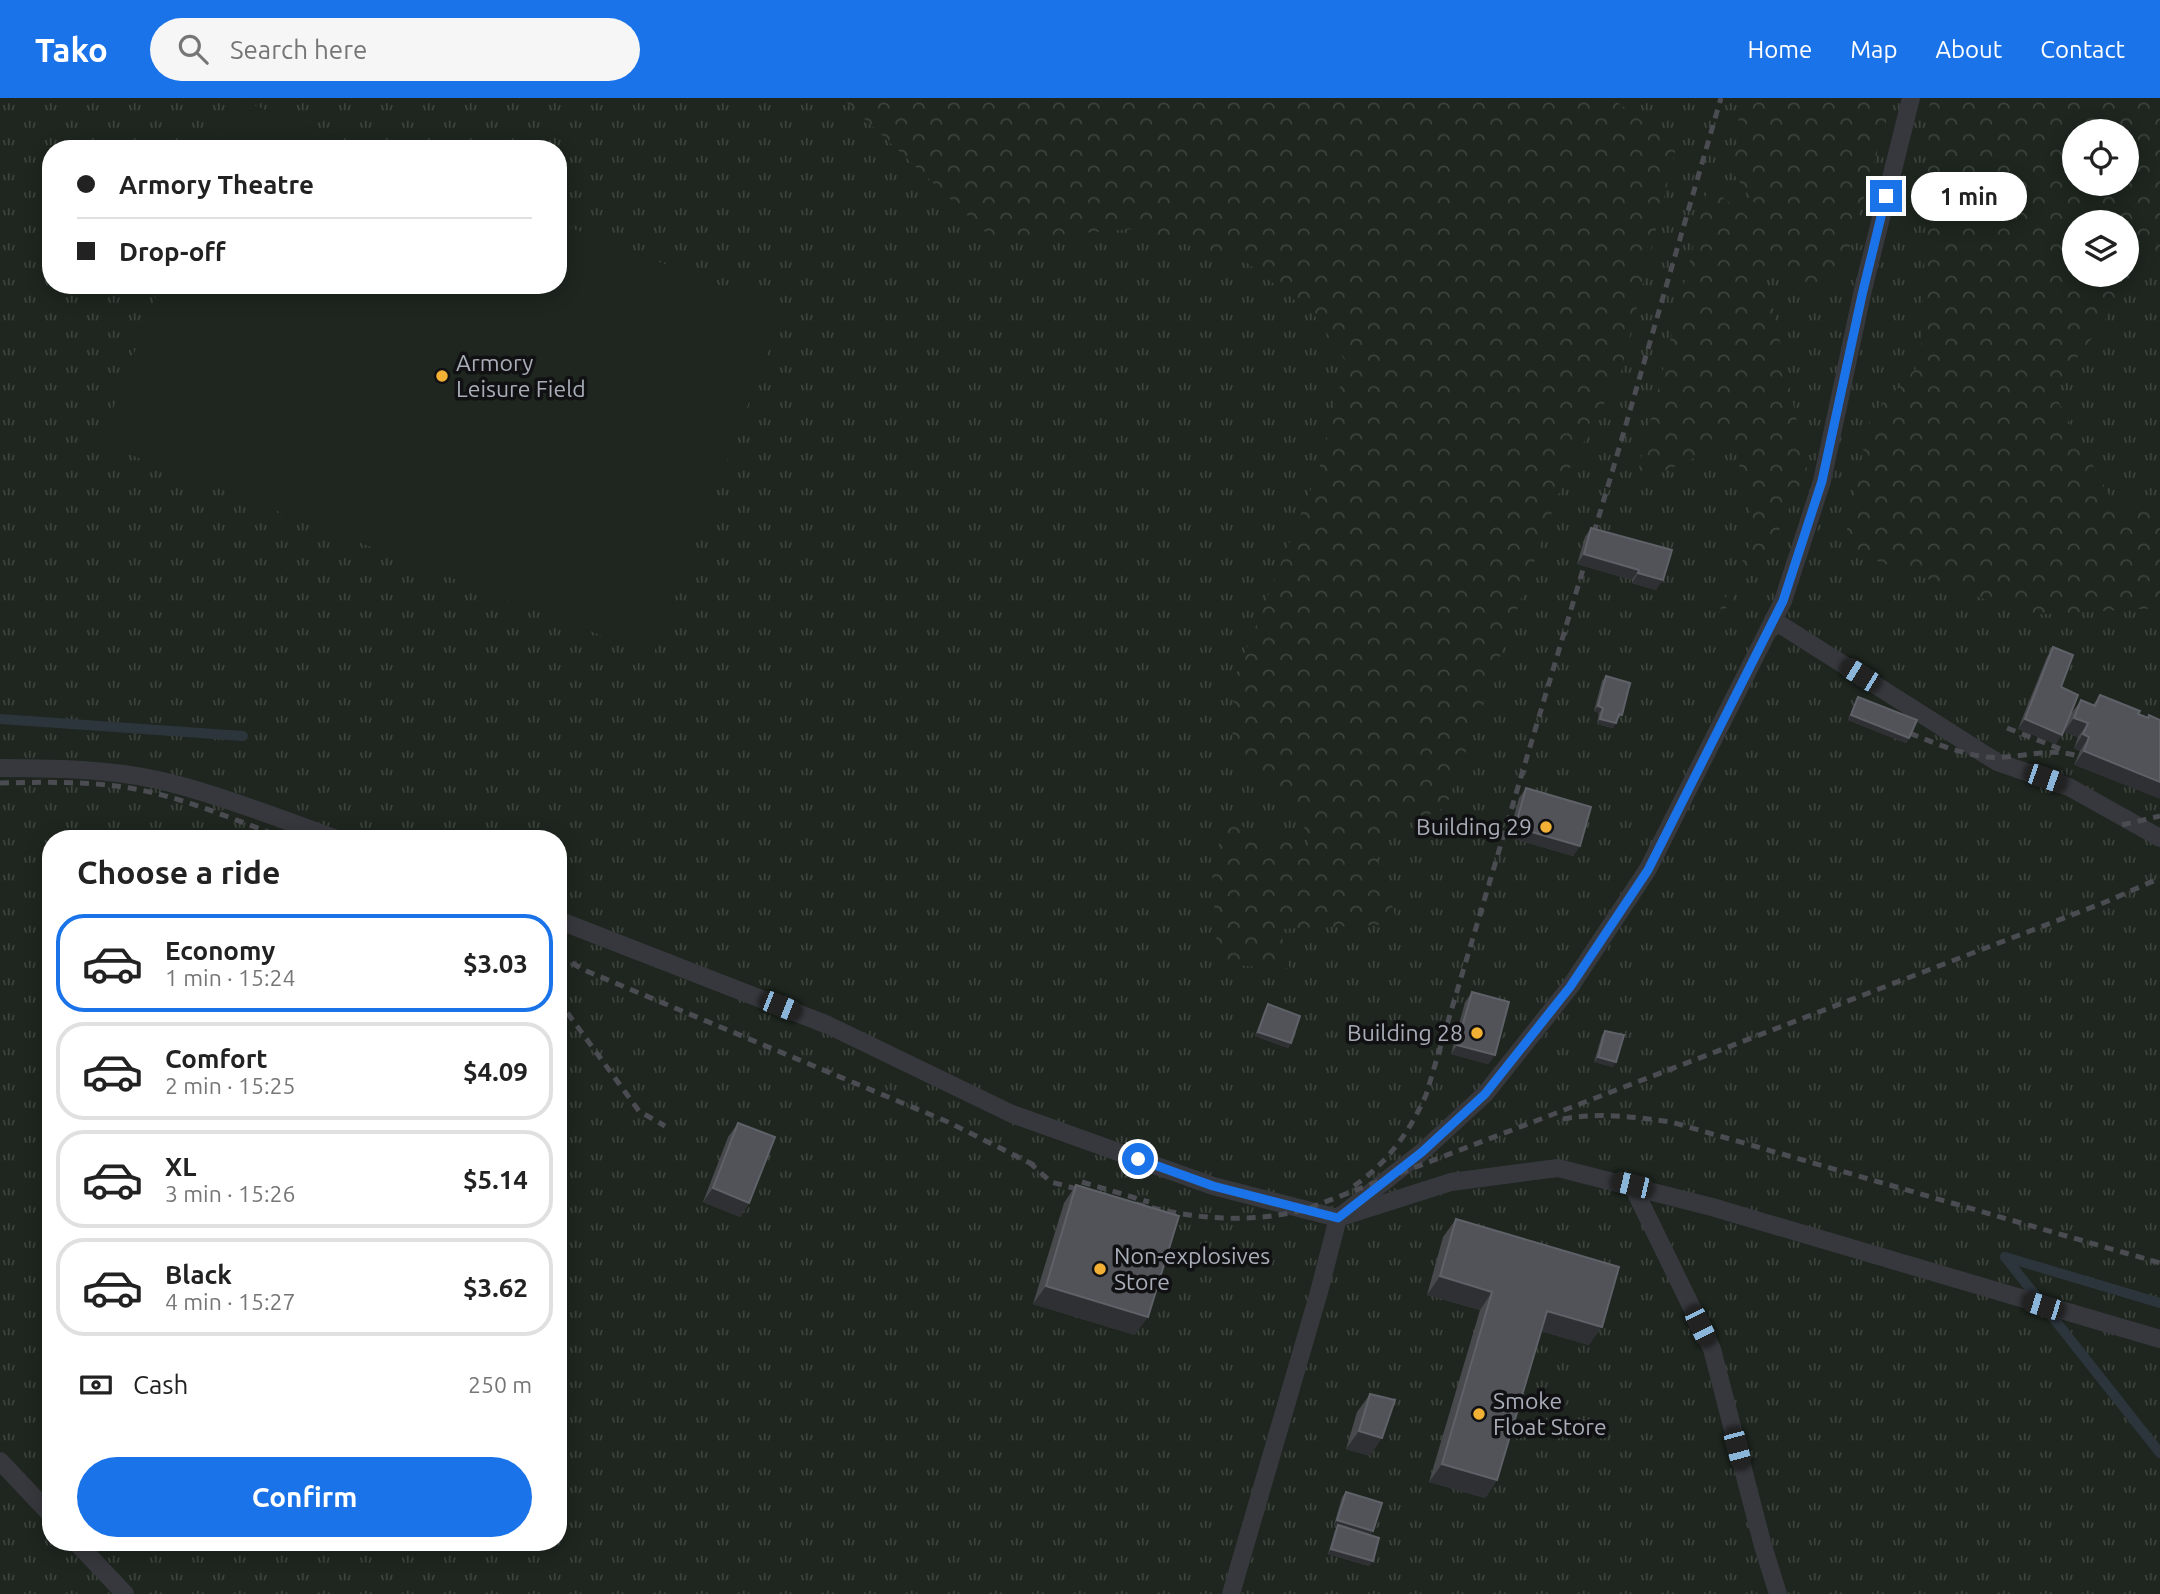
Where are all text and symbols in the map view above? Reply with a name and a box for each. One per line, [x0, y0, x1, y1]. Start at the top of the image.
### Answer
search box [150, 18, 640, 81]
icon: search [174, 30, 212, 68]
text: Tako [35, 31, 108, 68]
text: Search here [230, 35, 367, 64]
text: Home [1747, 36, 1812, 63]
text: Map [1850, 36, 1897, 63]
text: About [1935, 36, 2002, 63]
text: Contact [2040, 36, 2125, 63]
map controls [2062, 119, 2139, 287]
button: locate [2062, 119, 2139, 196]
text: Armory Theatre [119, 170, 314, 199]
callout: 1 min [1910, 172, 2026, 220]
route end [1870, 180, 1902, 212]
text: 1 min [1940, 184, 1998, 209]
button: layers [2062, 210, 2139, 287]
text: Drop-off [119, 237, 226, 266]
place label: Armory Leisure Field [456, 350, 586, 401]
marker: Armory Leisure Field [434, 368, 450, 384]
car [1837, 655, 1884, 695]
car [2022, 761, 2069, 795]
place label: Building 29 [1416, 814, 1532, 839]
marker: Building 29 [1538, 819, 1554, 835]
text: Choose a ride [77, 854, 280, 890]
icon: car [81, 932, 144, 995]
text: Economy [165, 936, 275, 965]
text: $3.03 [463, 949, 528, 978]
text: 1 min · 15:24 [165, 965, 296, 990]
car [757, 988, 804, 1024]
place label: Building 28 [1347, 1020, 1463, 1045]
marker: Building 28 [1469, 1025, 1485, 1041]
icon: car [81, 1040, 144, 1103]
text: Comfort [165, 1044, 268, 1073]
text: $4.09 [463, 1057, 528, 1086]
text: 2 min · 15:25 [165, 1073, 296, 1098]
route start [1122, 1143, 1154, 1175]
icon: car [81, 1148, 144, 1211]
text: XL [165, 1152, 196, 1181]
text: $5.14 [463, 1165, 528, 1194]
car [1610, 1170, 1655, 1200]
text: 3 min · 15:26 [165, 1181, 296, 1206]
place label: Non-explosives Store [1114, 1243, 1270, 1294]
icon: car [81, 1256, 144, 1319]
text: Black [165, 1260, 232, 1289]
marker: Non-explosives Store [1092, 1261, 1108, 1277]
text: $3.62 [463, 1273, 528, 1302]
text: 4 min · 15:27 [165, 1289, 296, 1314]
car [2020, 1290, 2067, 1322]
car [1682, 1303, 1719, 1349]
icon: cash [77, 1366, 115, 1404]
text: Cash [133, 1370, 188, 1399]
text: 250 m [468, 1372, 532, 1397]
place label: Smoke Float Store [1493, 1388, 1607, 1439]
marker: Smoke Float Store [1471, 1406, 1487, 1422]
car [1722, 1425, 1753, 1471]
button: Confirm [77, 1457, 532, 1537]

